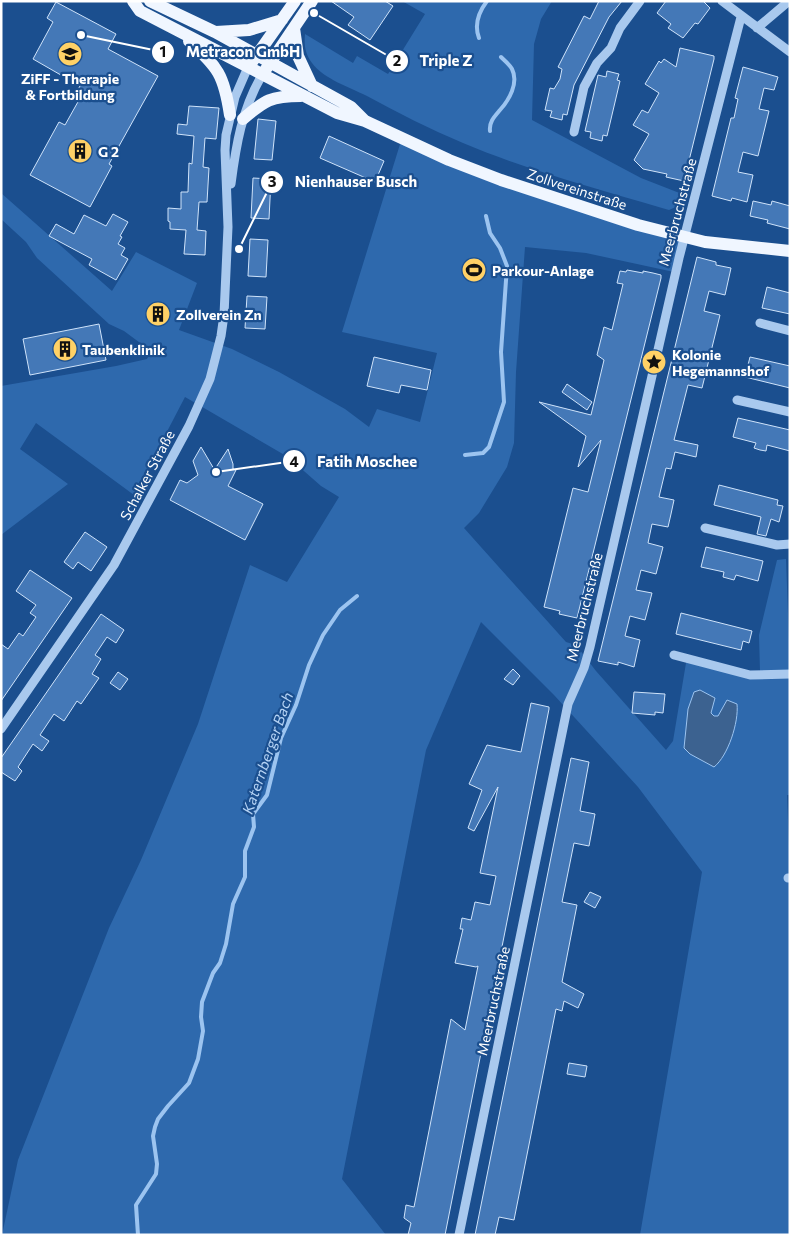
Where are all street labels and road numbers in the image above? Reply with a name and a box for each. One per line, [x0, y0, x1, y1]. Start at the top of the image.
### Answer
street label: Meerbruchstraße [654, 156, 700, 268]
street label: Zollvereinstraße [525, 165, 629, 213]
street label: Schalker Straße [116, 427, 178, 523]
street label: Meerbruchstraße [562, 551, 606, 663]
street label: Meerbruchstraße [473, 945, 513, 1057]

